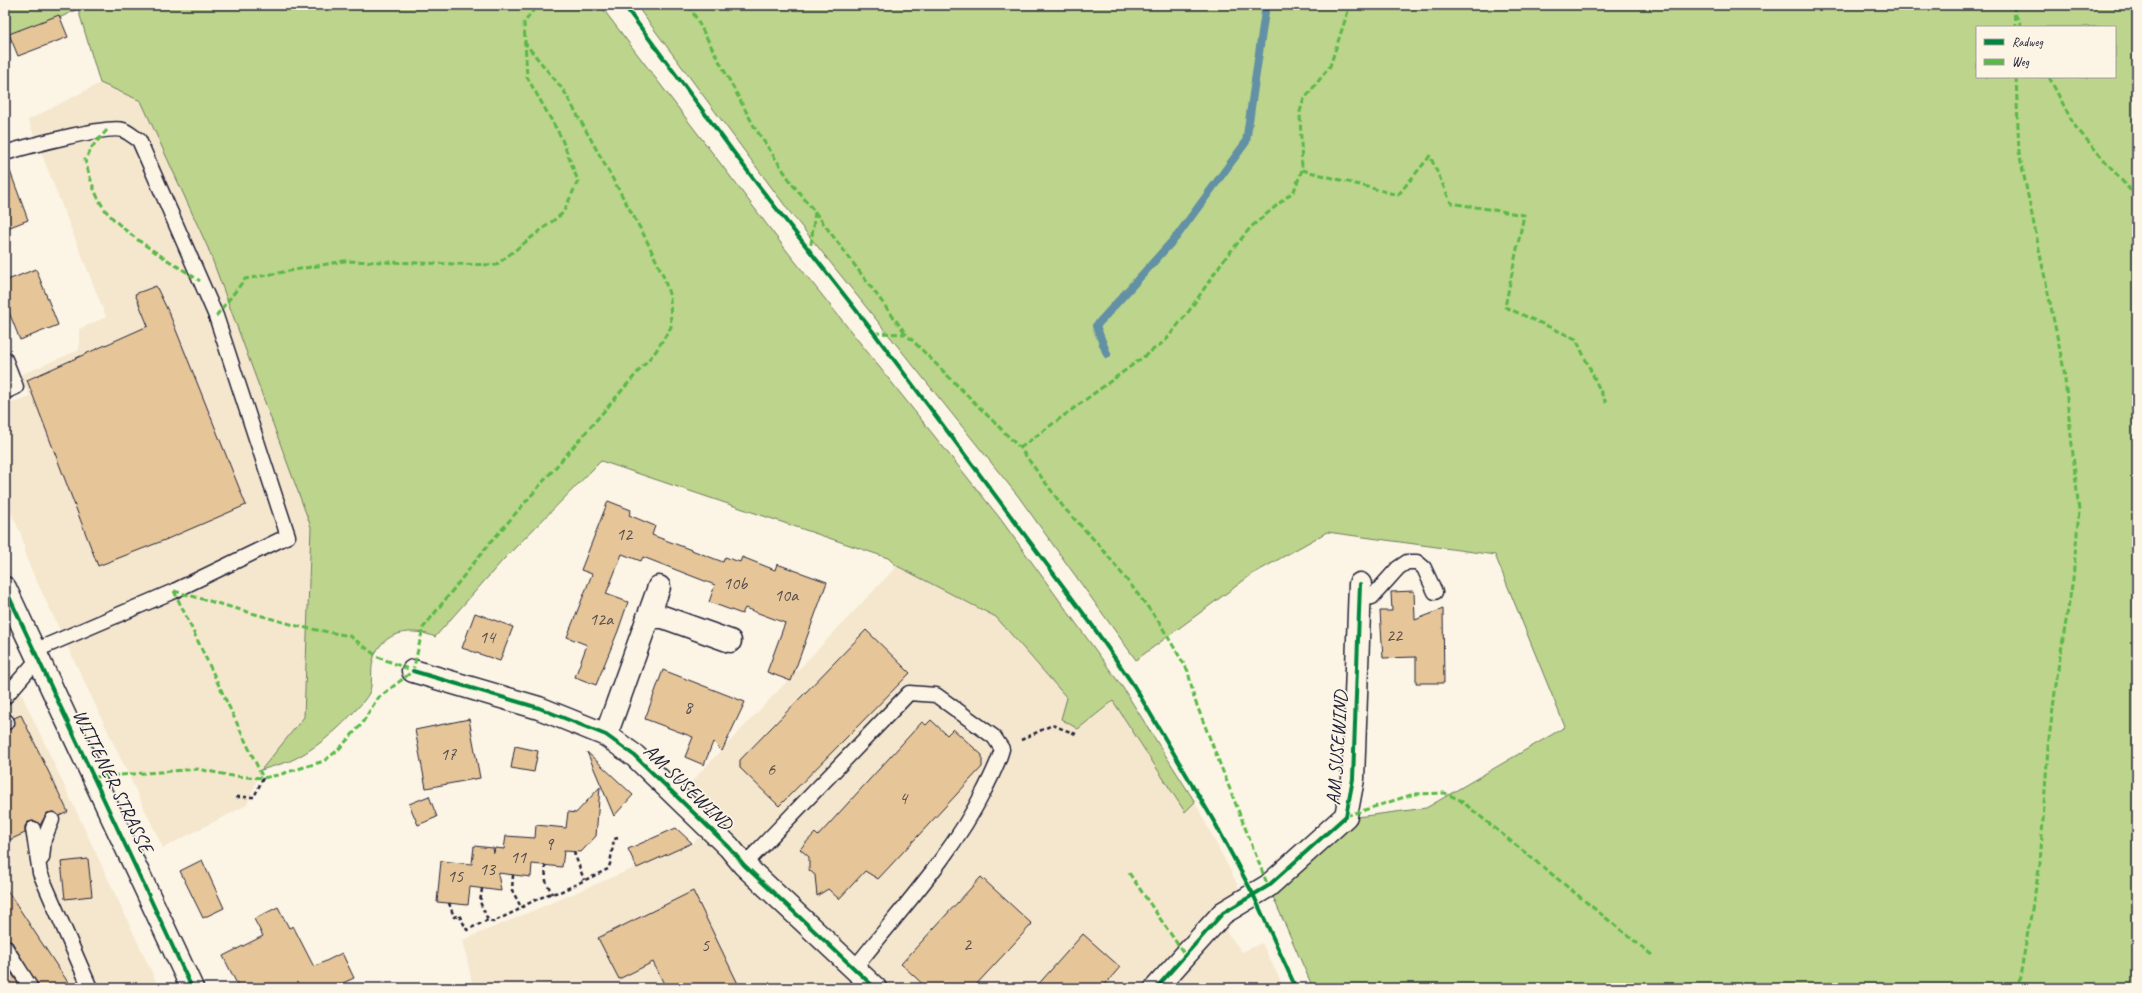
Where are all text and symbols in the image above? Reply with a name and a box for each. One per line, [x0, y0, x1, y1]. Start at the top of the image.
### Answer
legend [1976, 26, 2116, 78]
text: Radweg [2012, 34, 2043, 50]
text: Weg [2012, 54, 2030, 70]
house number: 12 [616, 523, 634, 545]
house number: 10b [723, 572, 748, 594]
house number: 10a [774, 584, 799, 606]
house number: 12a [589, 608, 614, 630]
house number: 22 [1386, 624, 1404, 646]
house number: 14 [479, 626, 497, 648]
street label: AM SUSEWIND [1321, 688, 1354, 806]
house number: 8 [684, 696, 694, 718]
street label: WITTENER STRASSE [67, 705, 160, 860]
street label: AM SUSEWIND [638, 738, 740, 837]
house number: 17 [440, 743, 457, 765]
house number: 6 [767, 758, 776, 780]
house number: 4 [899, 787, 909, 809]
house number: 9 [545, 833, 555, 855]
house number: 11 [510, 846, 527, 868]
house number: 13 [479, 858, 497, 880]
house number: 15 [447, 865, 464, 887]
house number: 2 [963, 933, 973, 955]
house number: 5 [701, 934, 710, 956]

